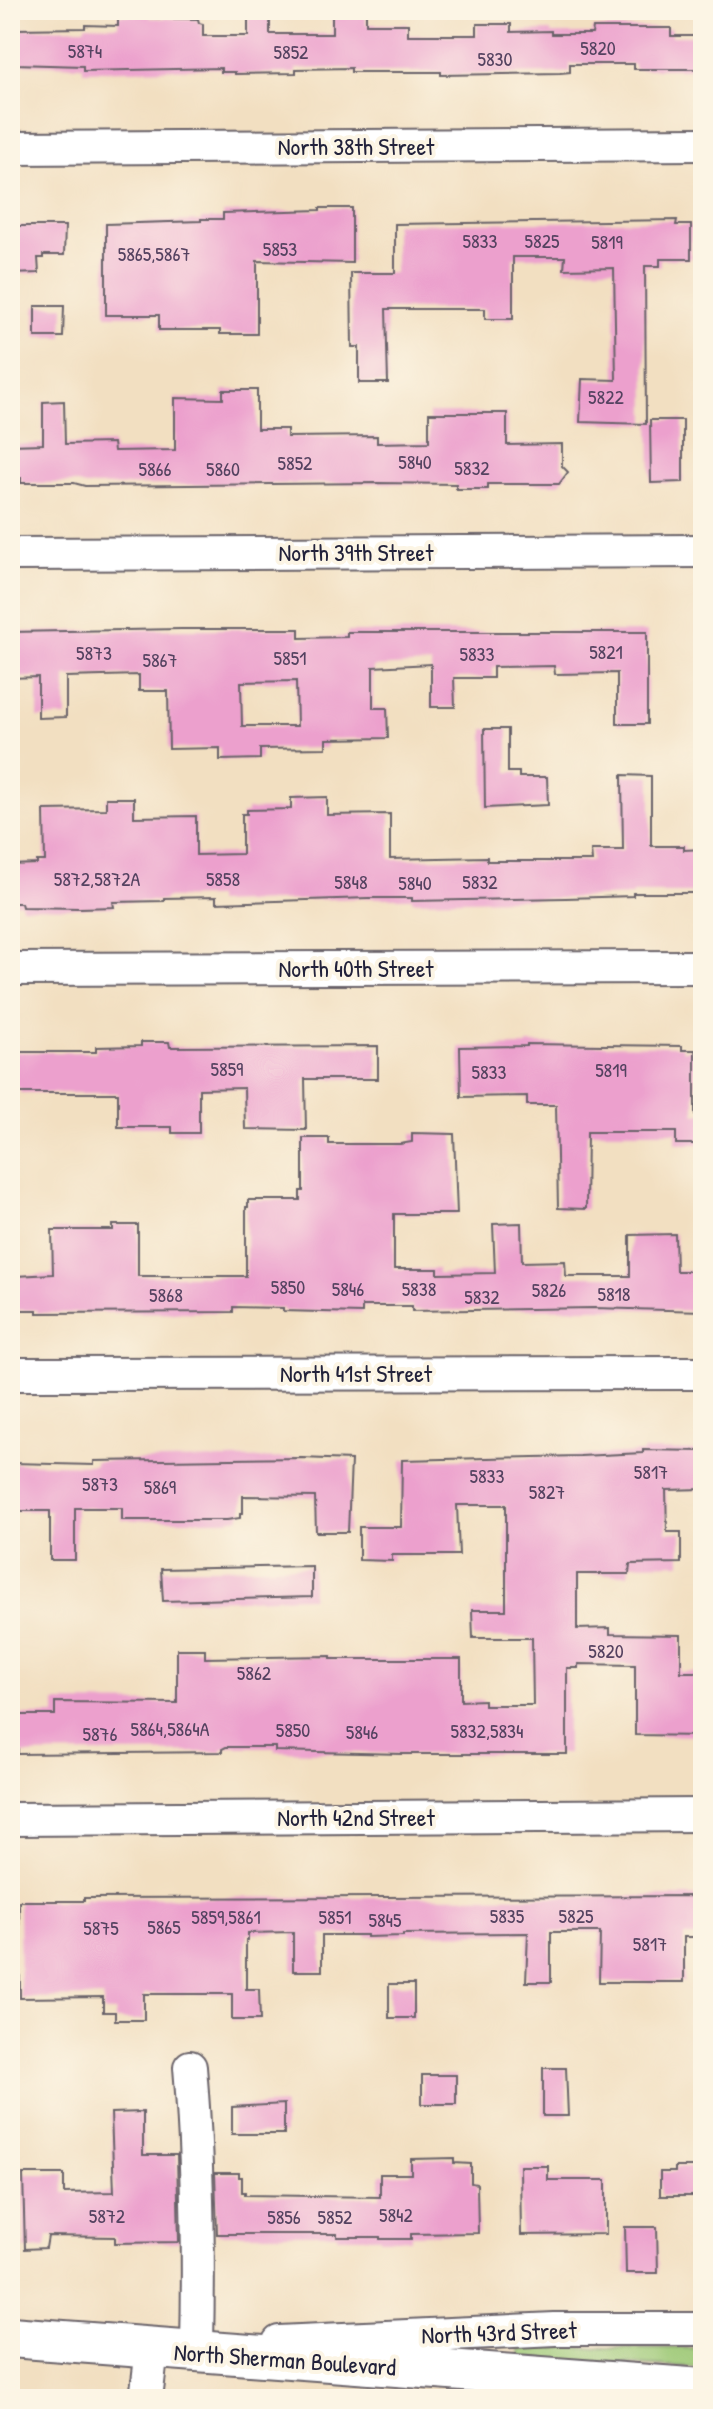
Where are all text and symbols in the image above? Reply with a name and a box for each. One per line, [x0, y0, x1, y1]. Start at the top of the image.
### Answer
house number: 5820 [580, 34, 616, 61]
house number: 5874 [68, 37, 102, 64]
house number: 5852 [274, 38, 309, 65]
house number: 5830 [477, 45, 513, 72]
street label: North 38th Street [278, 130, 435, 162]
house number: 5833 [462, 227, 498, 254]
house number: 5825 [525, 227, 560, 254]
house number: 5819 [591, 228, 623, 255]
house number: 5853 [263, 235, 297, 262]
house number: 5865,5867 [118, 240, 190, 267]
house number: 5822 [588, 383, 625, 410]
house number: 5840 [398, 448, 432, 475]
house number: 5852 [278, 449, 313, 476]
house number: 5832 [454, 454, 490, 481]
house number: 5866 [138, 455, 172, 482]
house number: 5860 [206, 455, 240, 482]
street label: North 39th Street [279, 536, 434, 568]
house number: 5821 [589, 638, 623, 665]
house number: 5873 [76, 639, 112, 666]
house number: 5833 [459, 640, 495, 667]
house number: 5851 [274, 644, 306, 671]
house number: 5867 [143, 646, 178, 673]
house number: 5872,5872A [54, 865, 141, 892]
house number: 5858 [206, 865, 240, 892]
house number: 5848 [334, 868, 368, 895]
house number: 5832 [462, 868, 498, 895]
house number: 5840 [398, 869, 432, 896]
street label: North 40th Street [278, 952, 434, 984]
house number: 5859 [211, 1055, 243, 1082]
house number: 5819 [595, 1056, 627, 1083]
house number: 5833 [471, 1058, 507, 1085]
house number: 5850 [271, 1273, 305, 1300]
house number: 5846 [332, 1275, 364, 1302]
house number: 5838 [402, 1275, 436, 1302]
house number: 5826 [532, 1276, 566, 1303]
house number: 5818 [597, 1280, 631, 1307]
house number: 5868 [149, 1281, 183, 1308]
house number: 5832 [464, 1283, 500, 1310]
street label: North 41st Street [280, 1357, 433, 1389]
house number: 5817 [634, 1458, 668, 1485]
house number: 5833 [469, 1462, 505, 1489]
house number: 5873 [82, 1470, 118, 1497]
house number: 5869 [144, 1473, 176, 1500]
house number: 5827 [529, 1478, 565, 1505]
house number: 5820 [588, 1637, 624, 1664]
house number: 5862 [237, 1659, 272, 1686]
house number: 5864,5864A [131, 1715, 210, 1742]
house number: 5850 [276, 1716, 310, 1743]
house number: 5832,5834 [450, 1717, 524, 1744]
house number: 5846 [346, 1718, 378, 1745]
house number: 5876 [83, 1720, 118, 1747]
street label: North 42nd Street [277, 1801, 435, 1833]
house number: 5835 [490, 1902, 525, 1929]
house number: 5825 [559, 1902, 594, 1929]
house number: 5859,5861 [191, 1903, 261, 1930]
house number: 5851 [319, 1903, 351, 1930]
house number: 5845 [368, 1906, 402, 1933]
house number: 5865 [147, 1913, 181, 1940]
house number: 5875 [83, 1914, 119, 1941]
house number: 5817 [633, 1930, 667, 1957]
house number: 5842 [379, 2201, 414, 2228]
house number: 5872 [89, 2202, 126, 2229]
house number: 5856 [267, 2203, 301, 2230]
house number: 5852 [318, 2203, 353, 2230]
street label: North 43rd Street [421, 2313, 578, 2351]
street label: North Sherman Boulevard [173, 2335, 397, 2383]

